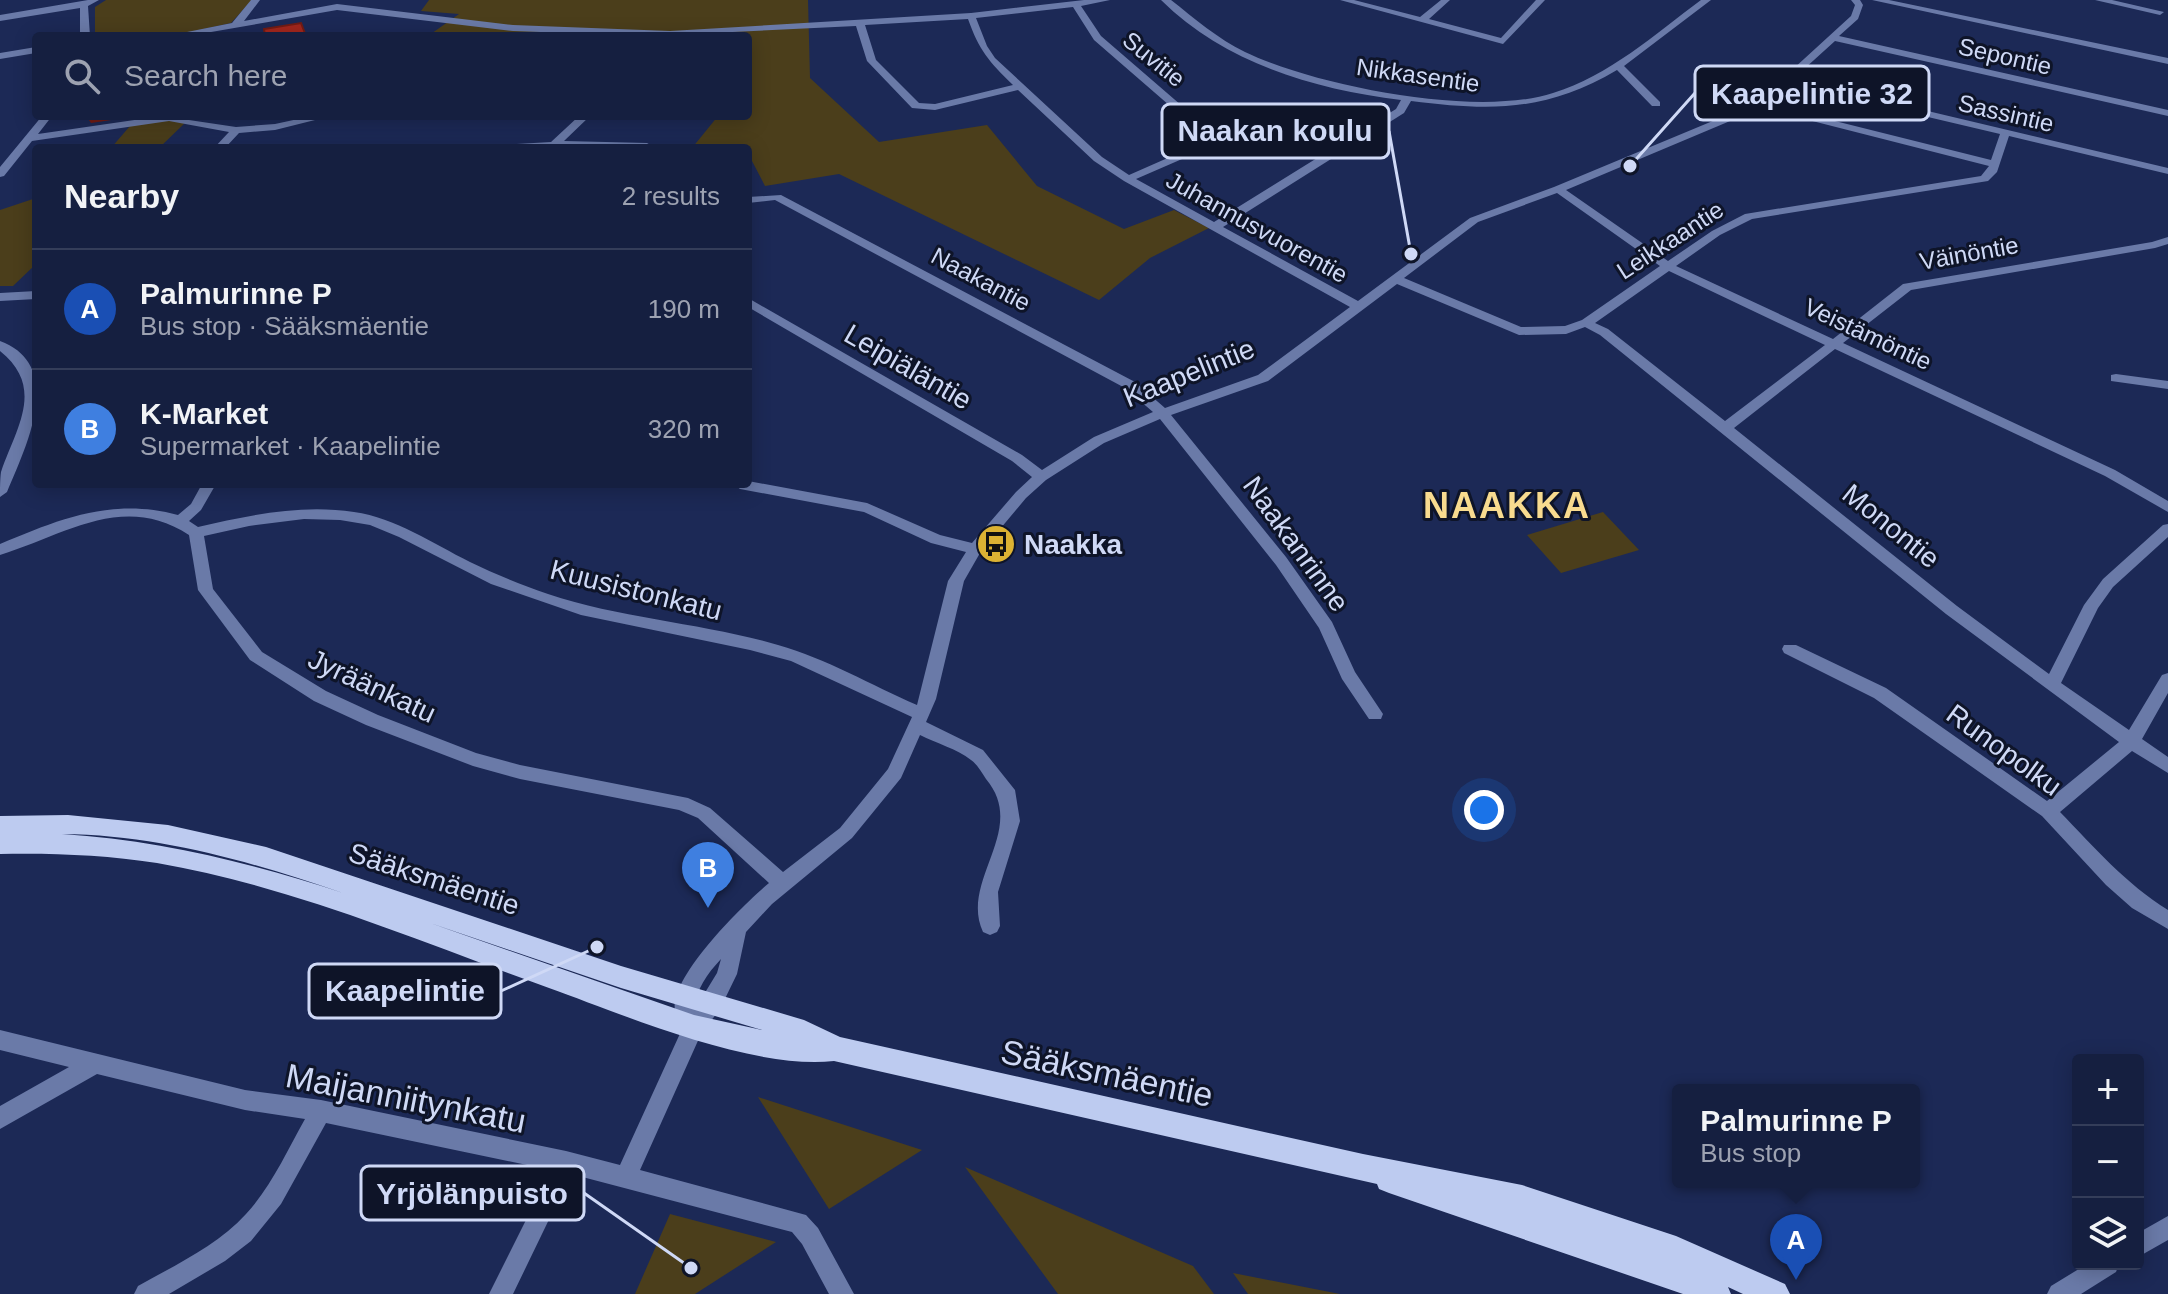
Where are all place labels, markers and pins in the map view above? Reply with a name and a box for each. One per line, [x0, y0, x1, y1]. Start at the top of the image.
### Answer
callout: Kaapelintie 32 [1695, 66, 1929, 120]
callout: Naakan koulu [1162, 104, 1389, 158]
bus stop icon: Naakka [975, 523, 1017, 565]
place label: Naakka [1024, 529, 1123, 560]
pin: B [682, 842, 734, 908]
callout: Kaapelintie [309, 964, 501, 1018]
callout: Yrjölänpuisto [361, 1166, 584, 1220]
pin: A [1770, 1214, 1822, 1280]

